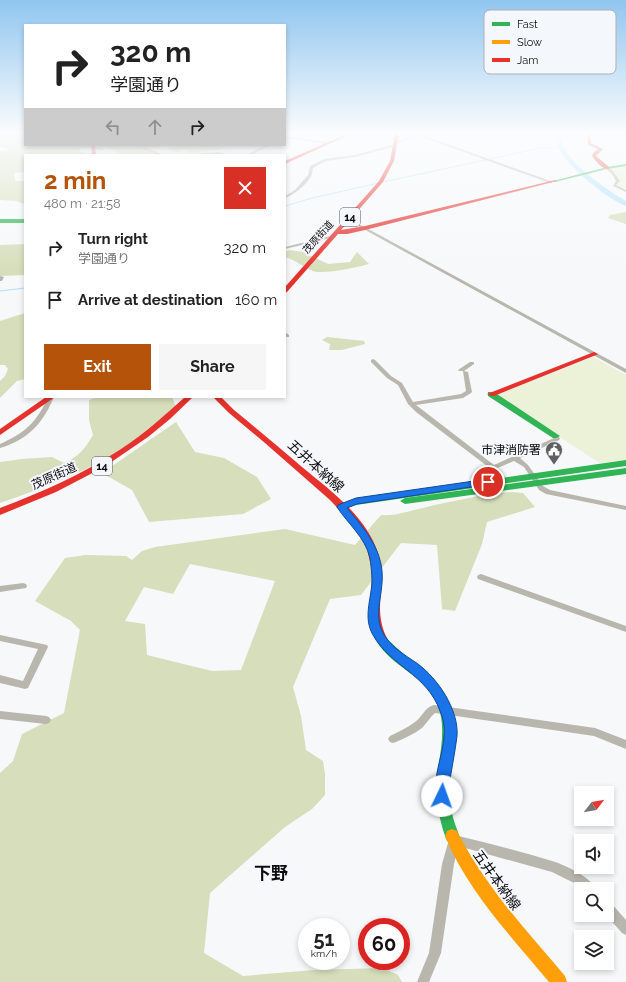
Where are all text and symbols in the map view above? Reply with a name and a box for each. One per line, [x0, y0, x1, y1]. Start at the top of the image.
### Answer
legend [484, 10, 616, 74]
text: Fast [517, 18, 538, 31]
text: 320 m [110, 36, 191, 69]
text: Slow [517, 36, 542, 49]
icon: right [44, 40, 96, 92]
text: Jam [517, 54, 538, 67]
text: 学園通り [110, 74, 182, 95]
icon: left [102, 116, 124, 138]
icon: ahead [144, 116, 166, 138]
icon: right [186, 116, 208, 138]
text: 2 min [44, 166, 106, 195]
button: close [224, 167, 266, 209]
text: 480 m · 21:58 [44, 196, 121, 211]
road number: 14 [340, 208, 360, 226]
street label: 茂原街道 [301, 218, 335, 256]
text: Turn right [78, 230, 148, 248]
icon: right [44, 237, 66, 259]
text: 320 m [223, 239, 266, 257]
text: 学園通り [78, 251, 130, 266]
icon: arrive [44, 289, 66, 311]
text: Arrive at destination [78, 291, 223, 309]
text: 160 m [235, 291, 277, 309]
button: Exit [44, 344, 151, 390]
button: Share [159, 344, 266, 390]
street label: 五井本納線 [285, 437, 347, 495]
public building icon: 市津消防署 [544, 440, 564, 465]
place label: 市津消防署 [481, 443, 541, 457]
road number: 14 [92, 457, 112, 475]
street label: 茂原街道 [29, 460, 79, 492]
pin [471, 465, 505, 499]
icon: arrive [477, 471, 499, 493]
position arrow [421, 775, 463, 817]
north arrow [574, 786, 614, 826]
map controls [574, 786, 614, 970]
button: sound [574, 834, 614, 874]
street label: 五井本納線 [470, 847, 524, 913]
district label: 下野 [254, 863, 288, 883]
button: search [574, 882, 614, 922]
speed limit sign: 60 [358, 918, 410, 970]
text: 51 [314, 927, 334, 951]
button: layers [574, 930, 614, 970]
text: km/h [311, 948, 337, 959]

